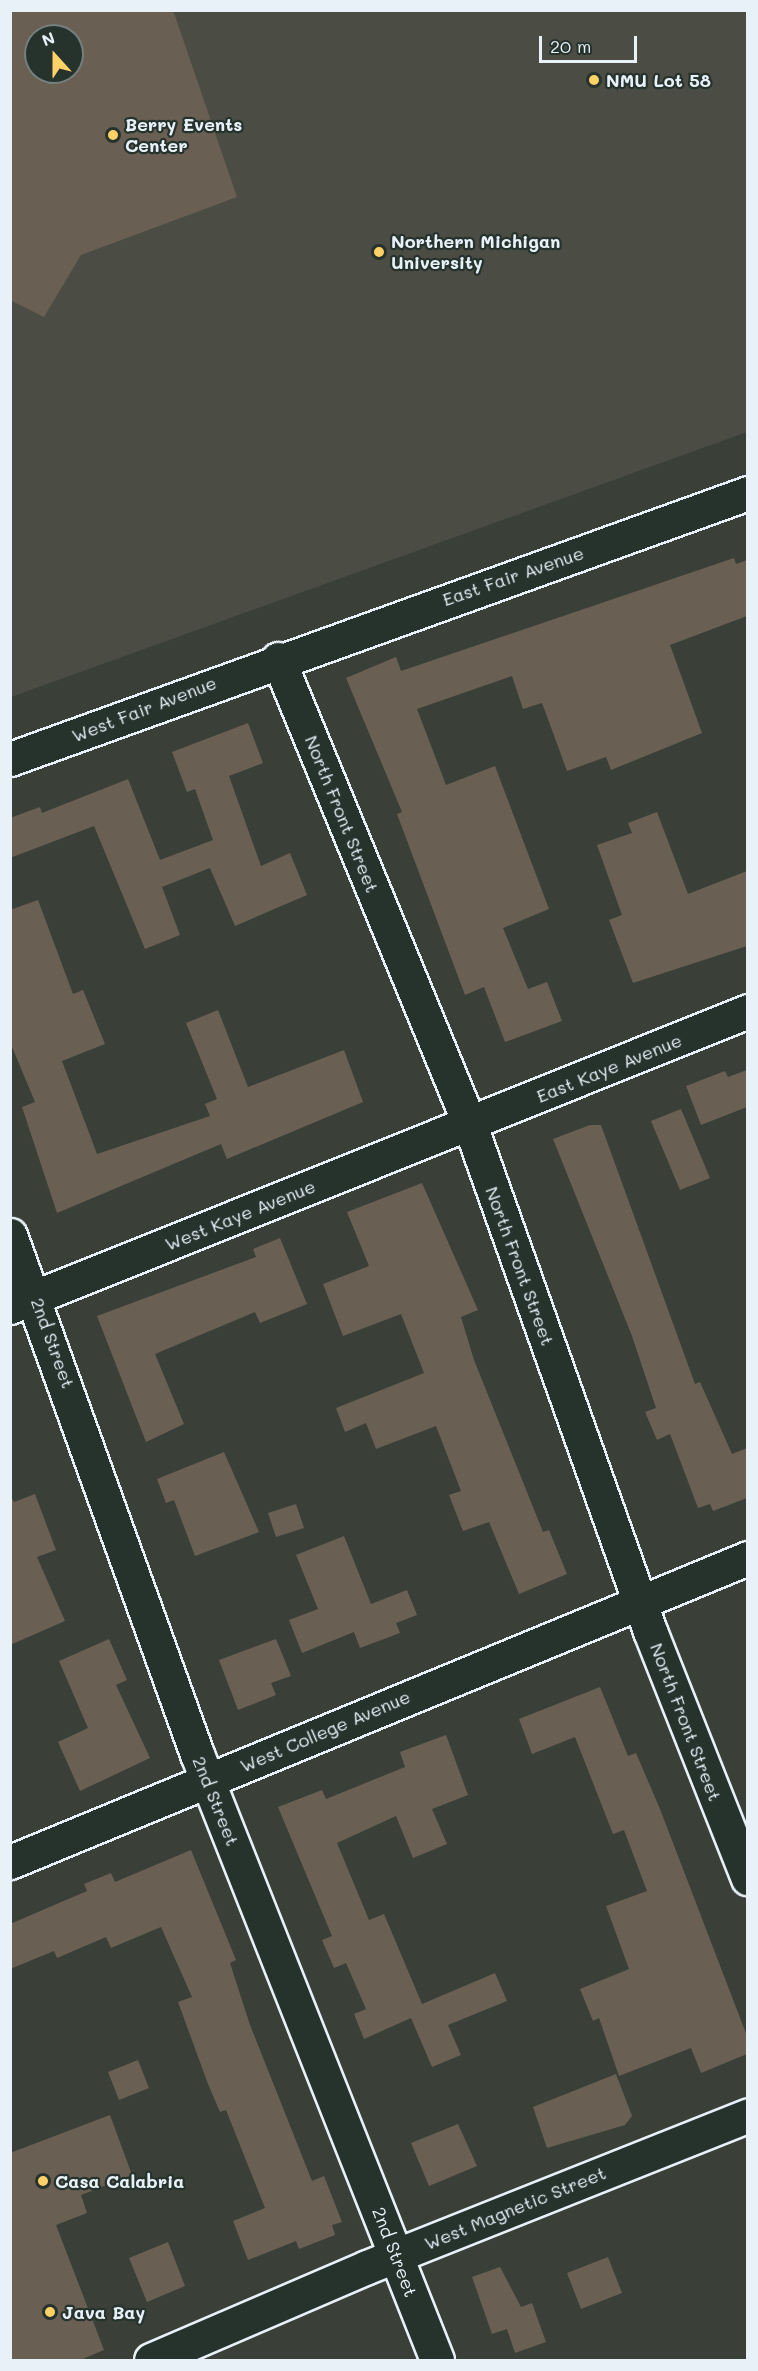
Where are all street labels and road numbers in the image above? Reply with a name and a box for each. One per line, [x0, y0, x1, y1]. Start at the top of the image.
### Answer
street label: East Fair Avenue [440, 542, 586, 610]
street label: West Fair Avenue [69, 671, 219, 747]
street label: North Front Street [301, 732, 383, 896]
street label: East Kaye Avenue [533, 1029, 685, 1107]
street label: West Kaye Avenue [162, 1175, 318, 1255]
street label: North Front Street [481, 1184, 559, 1348]
street label: 2nd Street [27, 1295, 79, 1391]
street label: North Front Street [646, 1640, 726, 1804]
street label: West College Avenue [237, 1685, 413, 1777]
street label: 2nd Street [188, 1753, 244, 1849]
street label: West Magnetic Street [421, 2162, 609, 2254]
street label: 2nd Street [368, 2204, 422, 2300]

